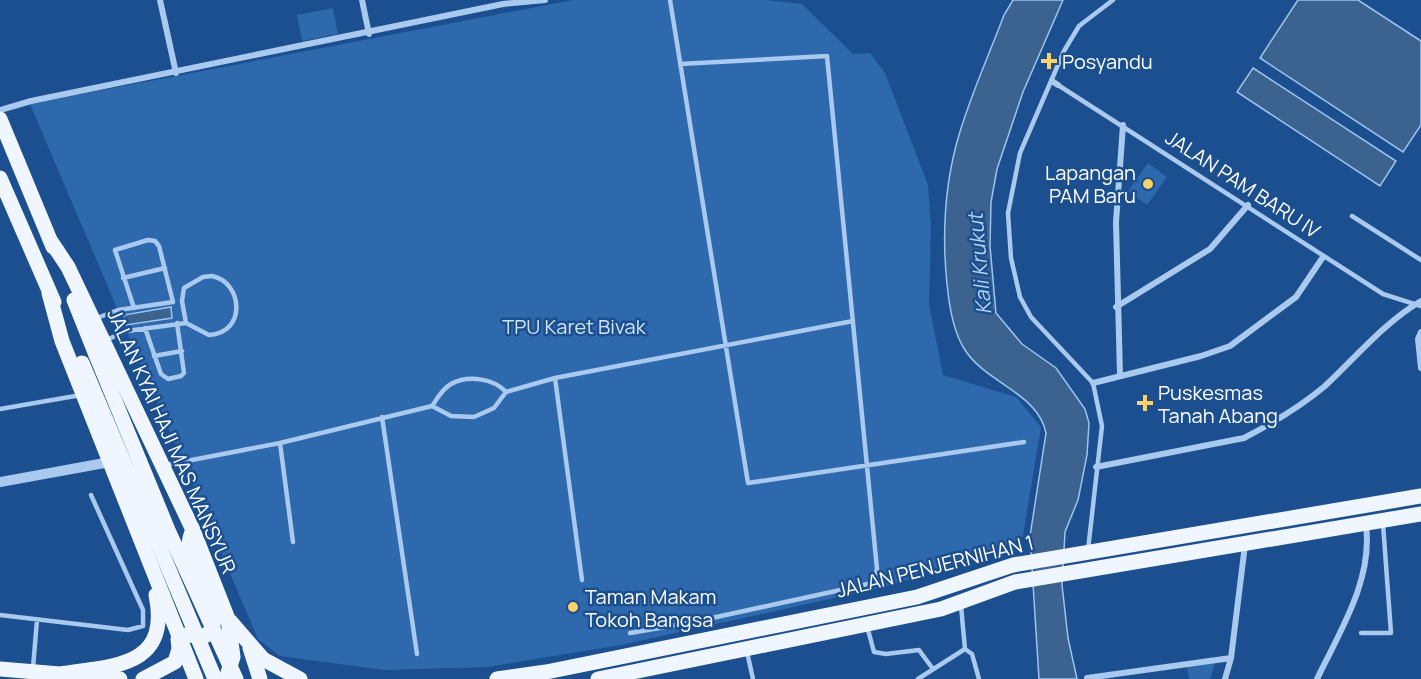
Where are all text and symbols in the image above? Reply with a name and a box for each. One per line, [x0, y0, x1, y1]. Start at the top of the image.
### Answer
place label: Posyandu [1062, 48, 1153, 75]
marker: Posyandu [1040, 52, 1058, 70]
street label: JALAN PAM BARU IV [1161, 124, 1325, 244]
place label: Lapangan PAM Baru [1045, 159, 1136, 209]
marker: Lapangan PAM Baru [1141, 177, 1155, 191]
water label: Kali Krukut [960, 209, 997, 316]
street label: JALAN KYAI HAJI MAS MANSYUR [101, 304, 243, 578]
park label: TPU Karet Bivak [502, 313, 647, 340]
place label: Puskesmas Tanah Abang [1158, 379, 1278, 429]
marker: Puskesmas Tanah Abang [1136, 394, 1154, 412]
street label: JALAN PENJERNIHAN 1 [833, 528, 1037, 604]
place label: Taman Makam Tokoh Bangsa [585, 583, 717, 633]
marker: Taman Makam Tokoh Bangsa [566, 600, 580, 614]

